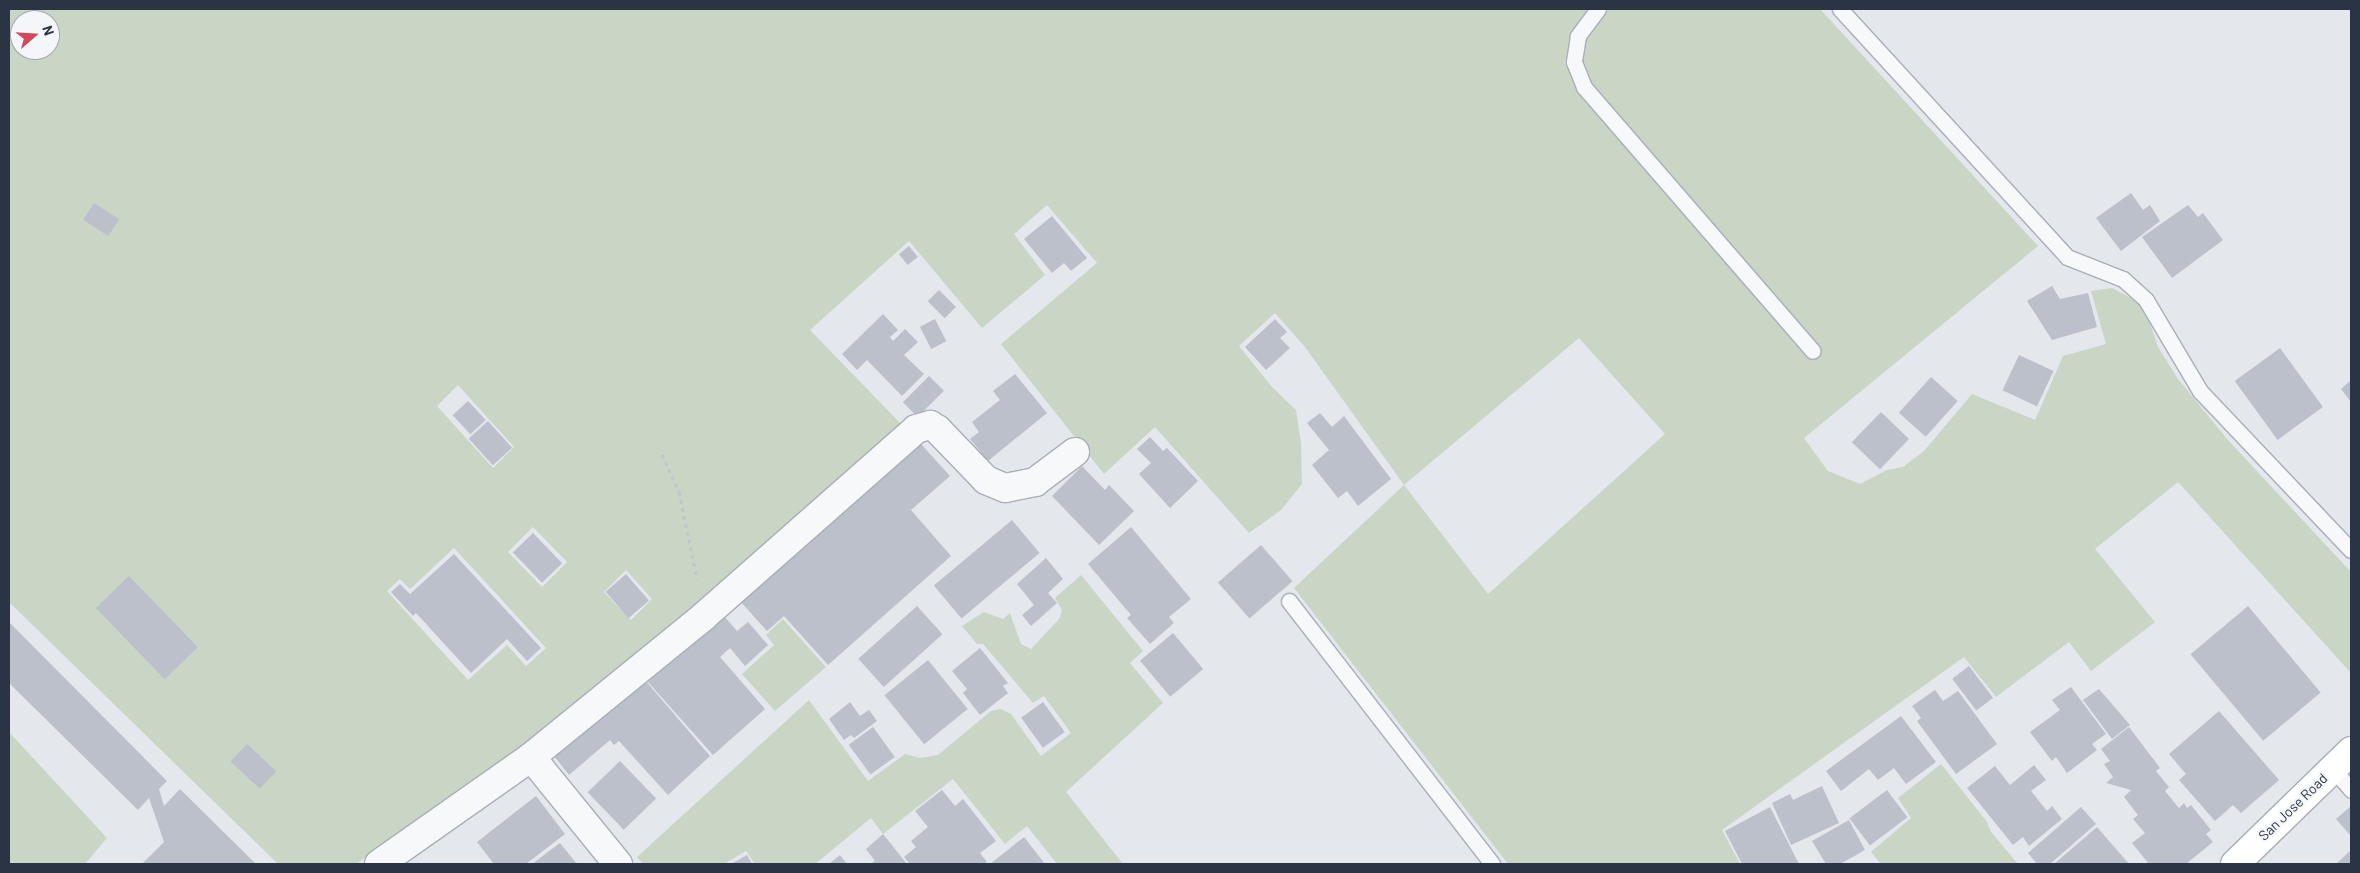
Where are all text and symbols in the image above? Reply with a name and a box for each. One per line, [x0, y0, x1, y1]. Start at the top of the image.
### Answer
north arrow [10, 10, 60, 60]
text: N [39, 23, 58, 37]
street label: San Jose Road [2255, 770, 2331, 844]

